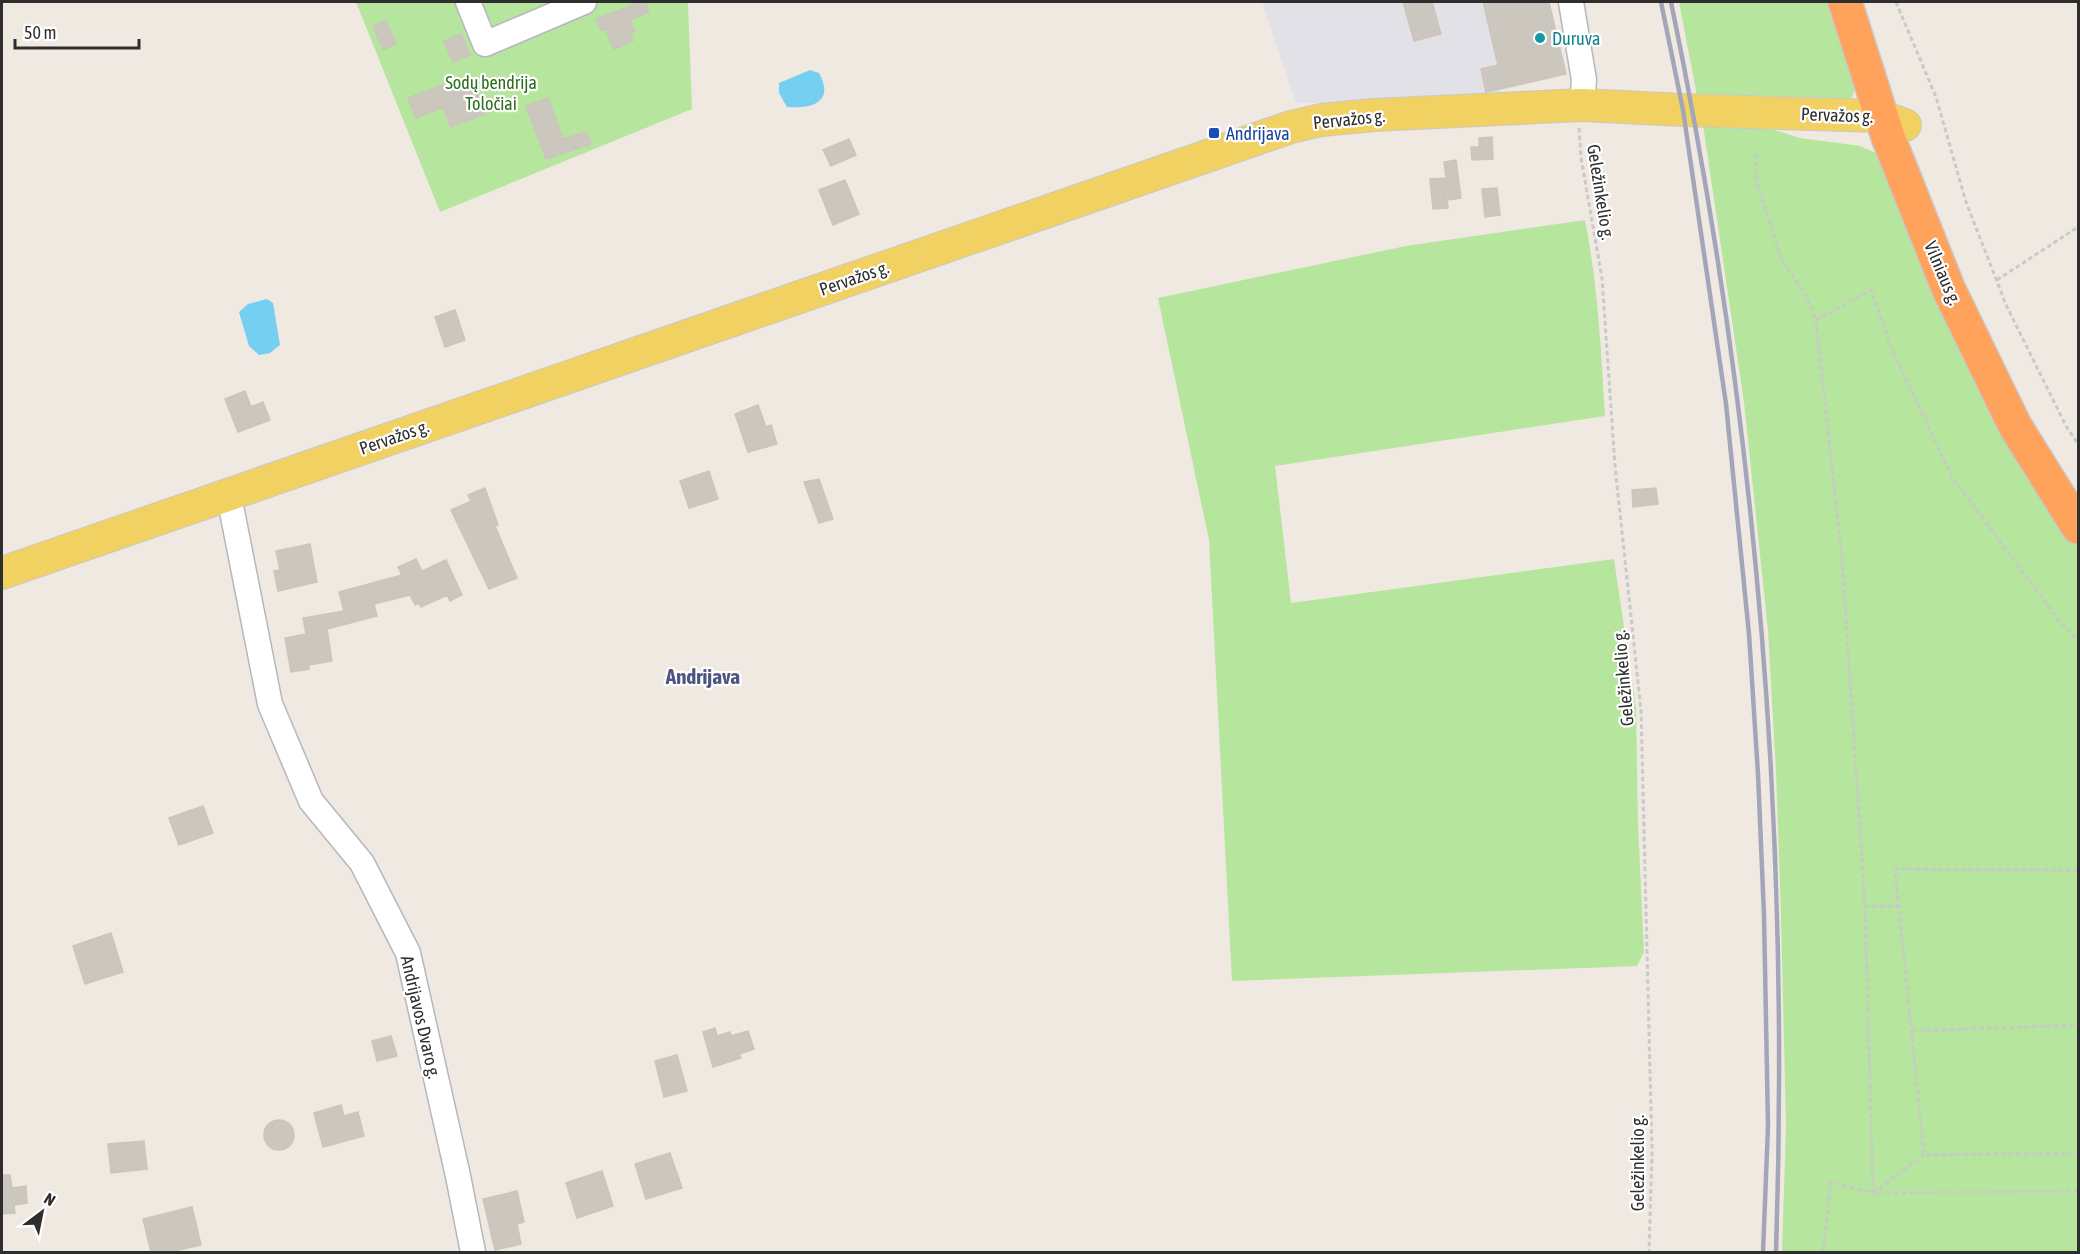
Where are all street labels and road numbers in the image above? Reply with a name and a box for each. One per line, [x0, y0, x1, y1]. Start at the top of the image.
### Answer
street label: Pervažos g. [1801, 103, 1873, 127]
street label: Pervažos g. [1312, 105, 1386, 133]
street label: Geležinkelio g. [1583, 143, 1619, 241]
street label: Vilniaus g. [1920, 238, 1966, 308]
street label: Pervažos g. [816, 256, 892, 300]
street label: Pervažos g. [356, 415, 432, 459]
street label: Geležinkelio g. [1608, 629, 1638, 727]
street label: Andrijavos Dvaro g. [397, 954, 445, 1080]
street label: Geležinkelio g. [1627, 1115, 1648, 1211]

